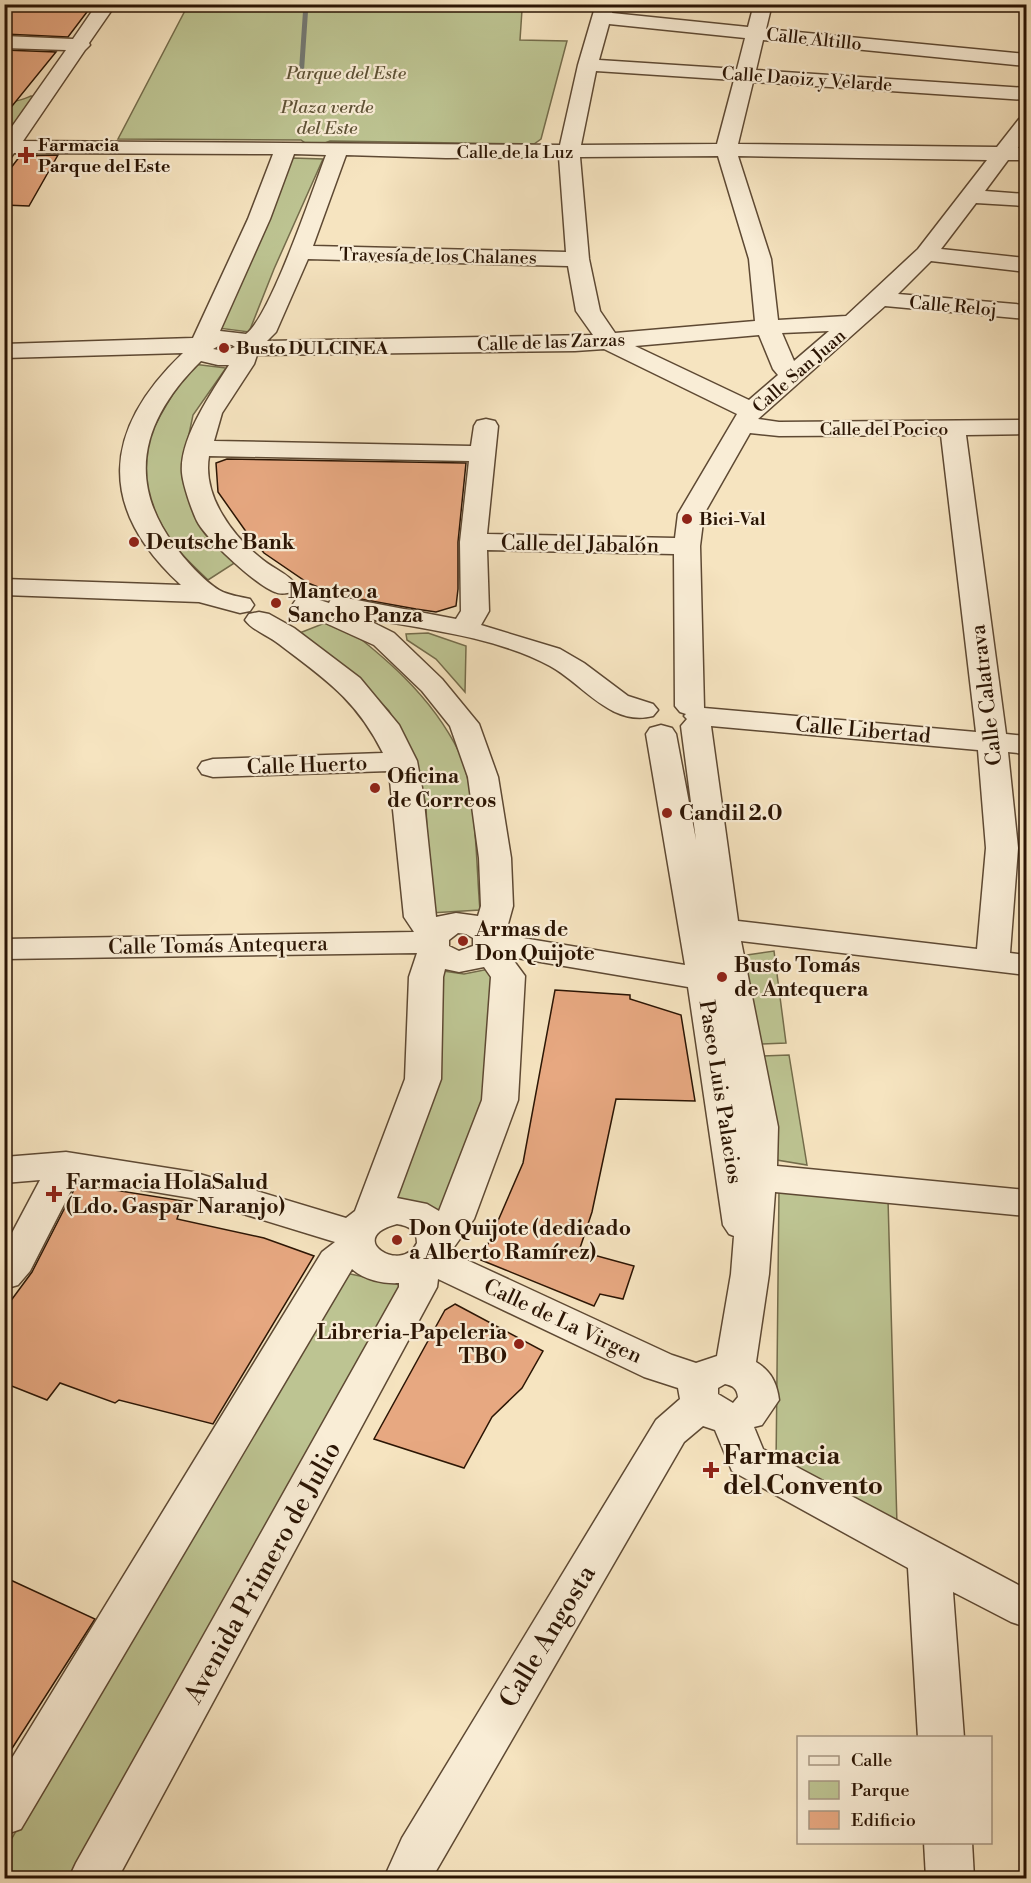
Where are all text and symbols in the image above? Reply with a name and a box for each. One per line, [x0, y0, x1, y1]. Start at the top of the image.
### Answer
street label: Calle Altillo [765, 23, 863, 56]
park label: Parque del Este [285, 62, 407, 85]
street label: Calle Daoiz y Velarde [721, 62, 893, 97]
park label: Plaza verde del Este [280, 96, 374, 140]
place label: Farmacia Parque del Este [38, 134, 171, 178]
street label: Calle de la Luz [457, 141, 573, 164]
marker: Farmacia Parque del Este [19, 148, 33, 162]
street label: Travesía de los Chalanes [339, 243, 537, 270]
street label: Calle Reloj [908, 291, 998, 322]
street label: Calle San Juan [748, 324, 851, 418]
street label: Calle de las Zarzas [477, 328, 626, 357]
place label: Busto DULCINEA [236, 337, 389, 360]
marker: Busto DULCINEA [217, 341, 231, 355]
street label: Calle del Pocico [820, 418, 948, 441]
place label: Bici-Val [699, 508, 766, 531]
marker: Bici-Val [680, 512, 694, 526]
place label: Deutsche Bank [146, 530, 296, 556]
street label: Calle del Jabalón [501, 531, 660, 559]
marker: Deutsche Bank [127, 535, 141, 549]
place label: Manteo a Sancho Panza [288, 579, 424, 629]
marker: Manteo a Sancho Panza [269, 596, 283, 610]
street label: Calle Calatrava [965, 622, 1009, 767]
street label: Calle Libertad [794, 712, 932, 750]
street label: Calle Huerto [246, 751, 368, 781]
place label: Oficina de Correos [387, 764, 496, 814]
marker: Oficina de Correos [368, 781, 382, 795]
place label: Candil 2.0 [679, 801, 783, 827]
marker: Candil 2.0 [660, 806, 674, 820]
place label: Armas de Don Quijote [474, 917, 595, 967]
street label: Calle Tomás Antequera [108, 931, 328, 961]
marker: Armas de Don Quijote [456, 934, 470, 948]
place label: Busto Tomás de Antequera [734, 953, 869, 1003]
marker: Busto Tomás de Antequera [715, 970, 729, 984]
street label: Paseo Luis Palacios [693, 999, 747, 1186]
place label: Farmacia HolaSalud (Ldo. Gaspar Naranjo) [66, 1170, 285, 1220]
marker: Farmacia HolaSalud (Ldo. Gaspar Naranjo) [47, 1187, 61, 1201]
place label: Don Quijote (dedicado a Alberto Ramírez) [409, 1216, 631, 1266]
marker: Don Quijote (dedicado a Alberto Ramírez) [390, 1233, 404, 1247]
street label: Calle de La Virgen [479, 1274, 646, 1370]
place label: Libreria-Papeleria TBO [317, 1320, 508, 1370]
marker: Libreria-Papeleria TBO [512, 1337, 526, 1351]
street label: Avenida Primero de Julio [177, 1436, 348, 1710]
place label: Farmacia del Convento [723, 1440, 883, 1502]
marker: Farmacia del Convento [704, 1463, 718, 1477]
street label: Calle Angosta [493, 1559, 603, 1714]
legend [797, 1736, 992, 1844]
text: Calle [851, 1749, 892, 1772]
text: Parque [851, 1779, 910, 1802]
text: Edificio [851, 1809, 916, 1832]

